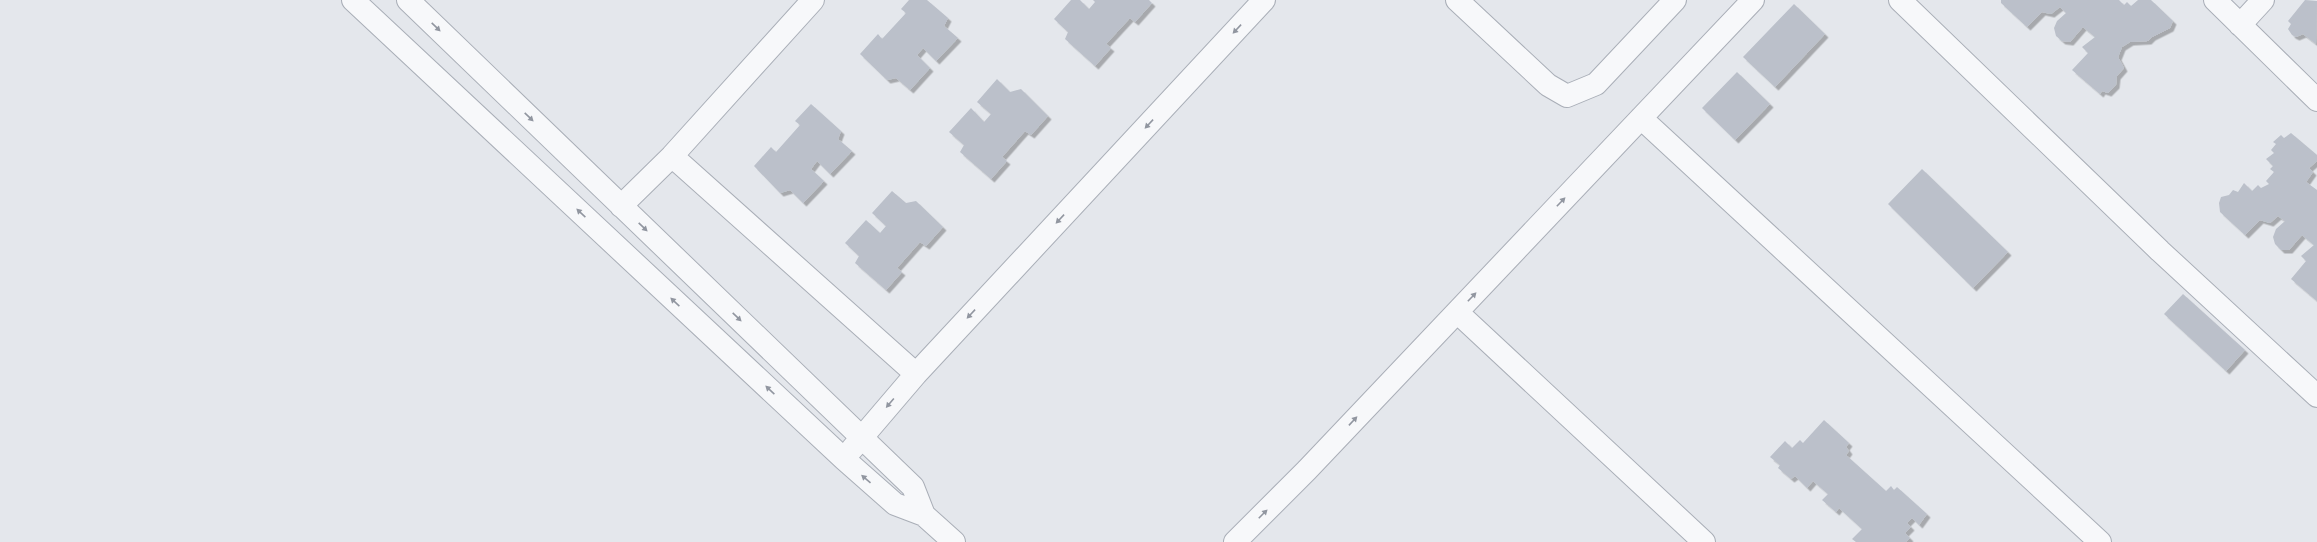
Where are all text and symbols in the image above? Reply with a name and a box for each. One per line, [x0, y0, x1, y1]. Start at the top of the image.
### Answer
one-way arrow [431, 22, 441, 32]
one-way arrow [1233, 23, 1242, 34]
one-way arrow [524, 113, 534, 122]
one-way arrow [1144, 118, 1153, 129]
one-way arrow [1556, 197, 1566, 207]
one-way arrow [576, 209, 585, 218]
one-way arrow [1055, 214, 1065, 224]
one-way arrow [638, 222, 648, 232]
one-way arrow [1467, 291, 1476, 302]
one-way arrow [670, 297, 681, 306]
one-way arrow [967, 309, 976, 319]
one-way arrow [732, 313, 742, 322]
one-way arrow [765, 386, 775, 395]
one-way arrow [886, 398, 895, 409]
one-way arrow [1349, 416, 1358, 426]
one-way arrow [861, 474, 871, 483]
one-way arrow [1258, 510, 1268, 519]

